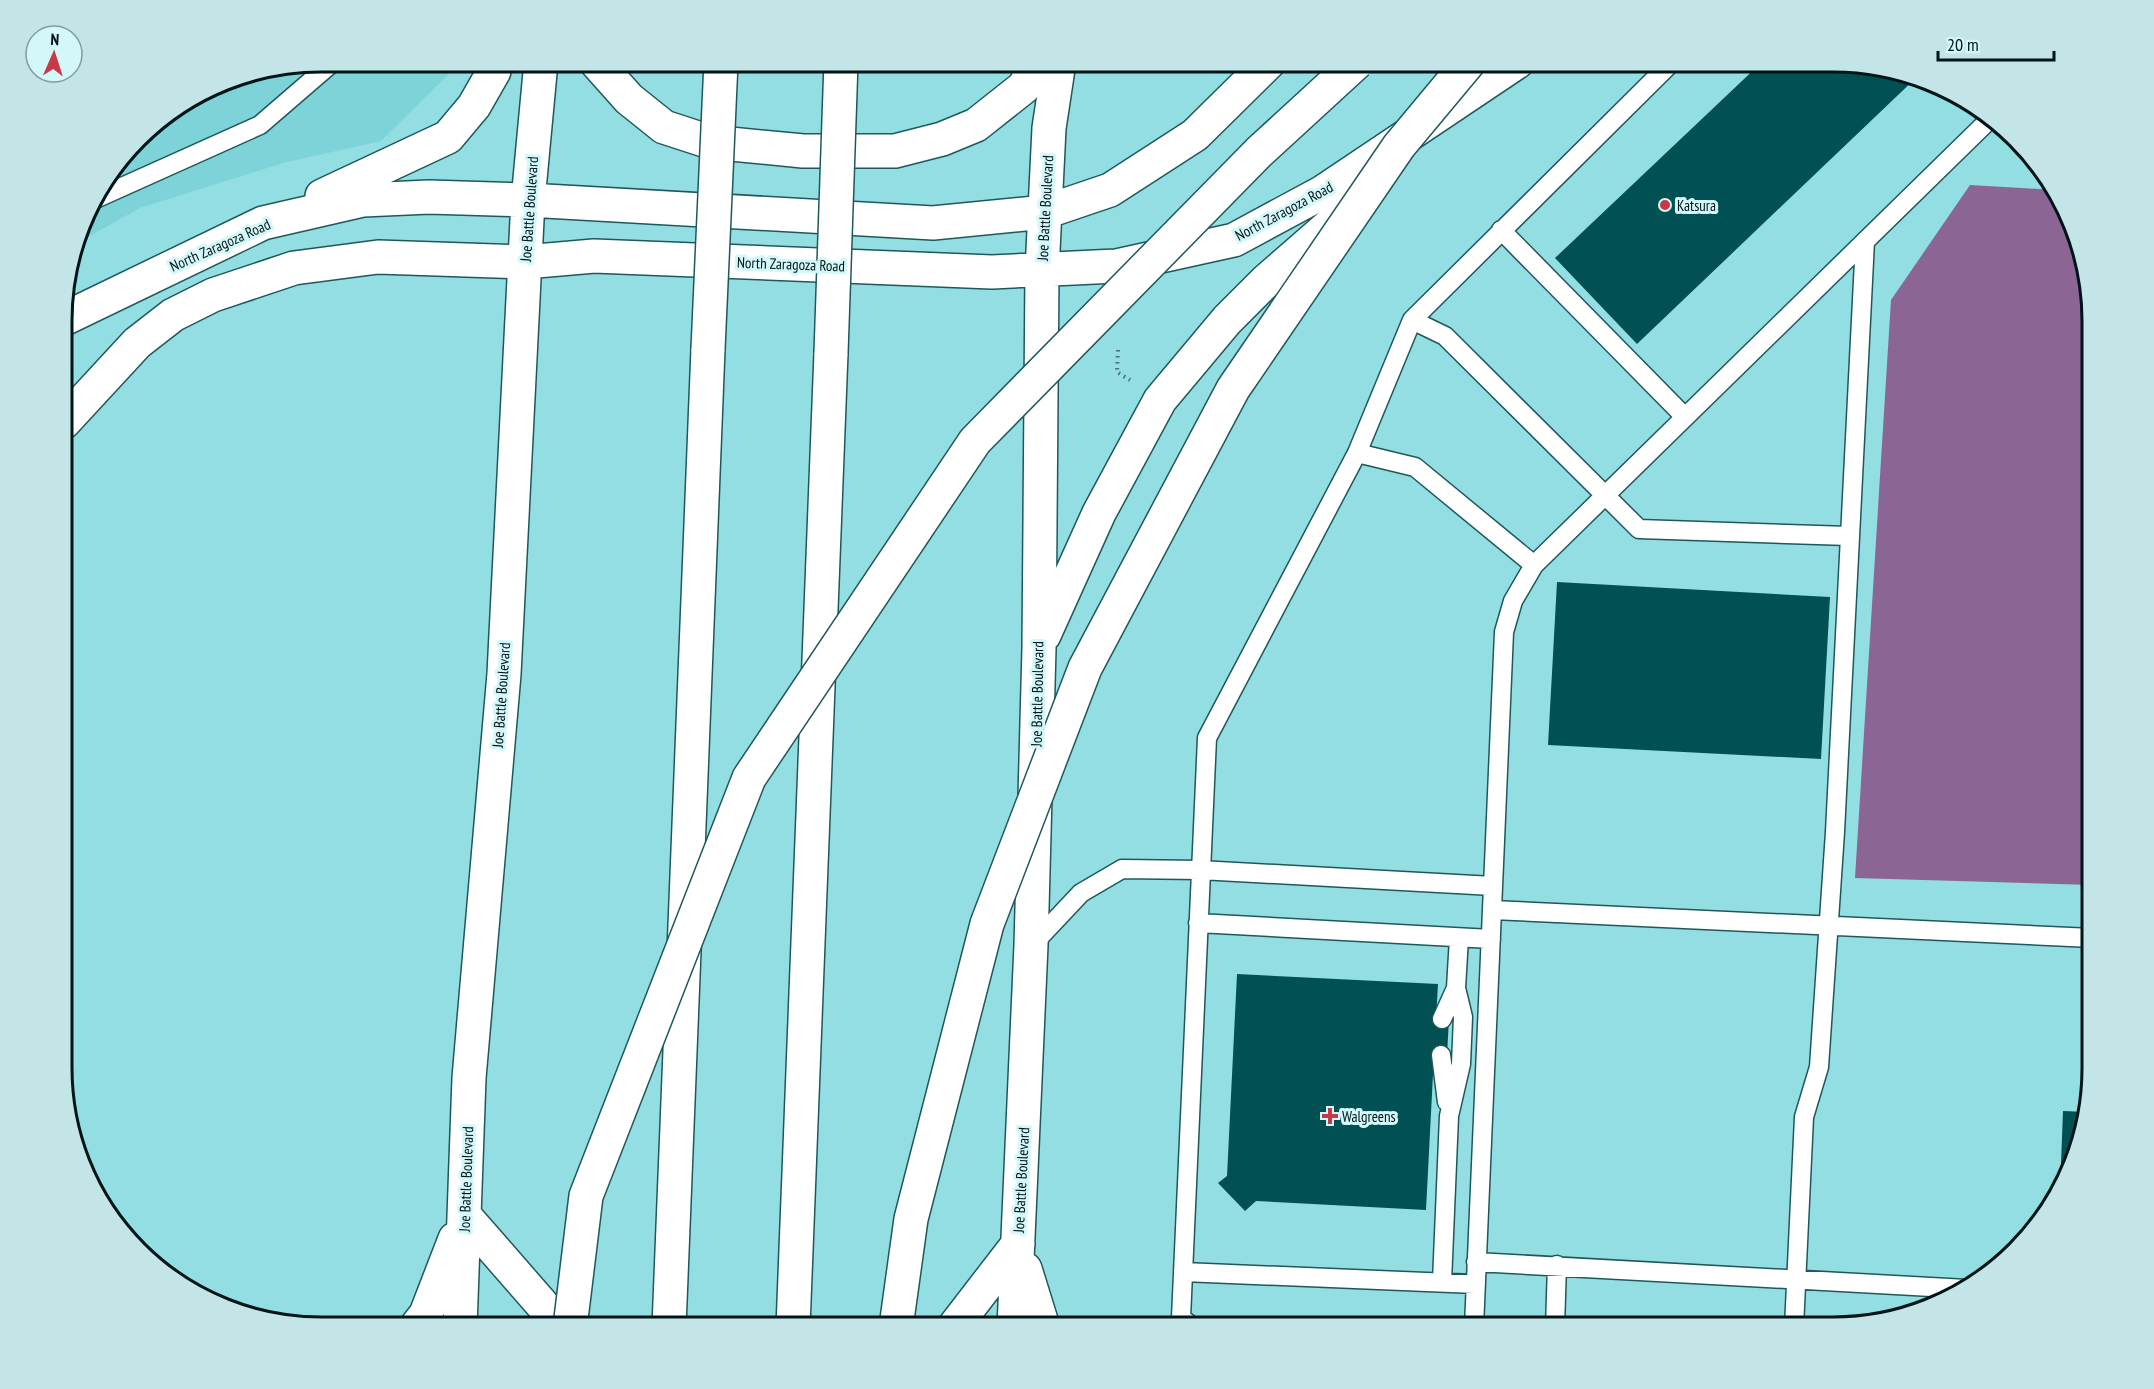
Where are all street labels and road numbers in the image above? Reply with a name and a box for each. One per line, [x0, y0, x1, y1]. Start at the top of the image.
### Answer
street label: Joe Battle Boulevard [1033, 155, 1057, 262]
street label: Joe Battle Boulevard [516, 156, 542, 263]
street label: North Zaragoza Road [1232, 177, 1336, 245]
street label: North Zaragoza Road [167, 214, 273, 276]
street label: North Zaragoza Road [737, 253, 845, 275]
street label: Joe Battle Boulevard [1027, 641, 1047, 748]
street label: Joe Battle Boulevard [488, 642, 514, 749]
street label: Joe Battle Boulevard [455, 1126, 477, 1233]
street label: Joe Battle Boulevard [1009, 1127, 1033, 1234]

